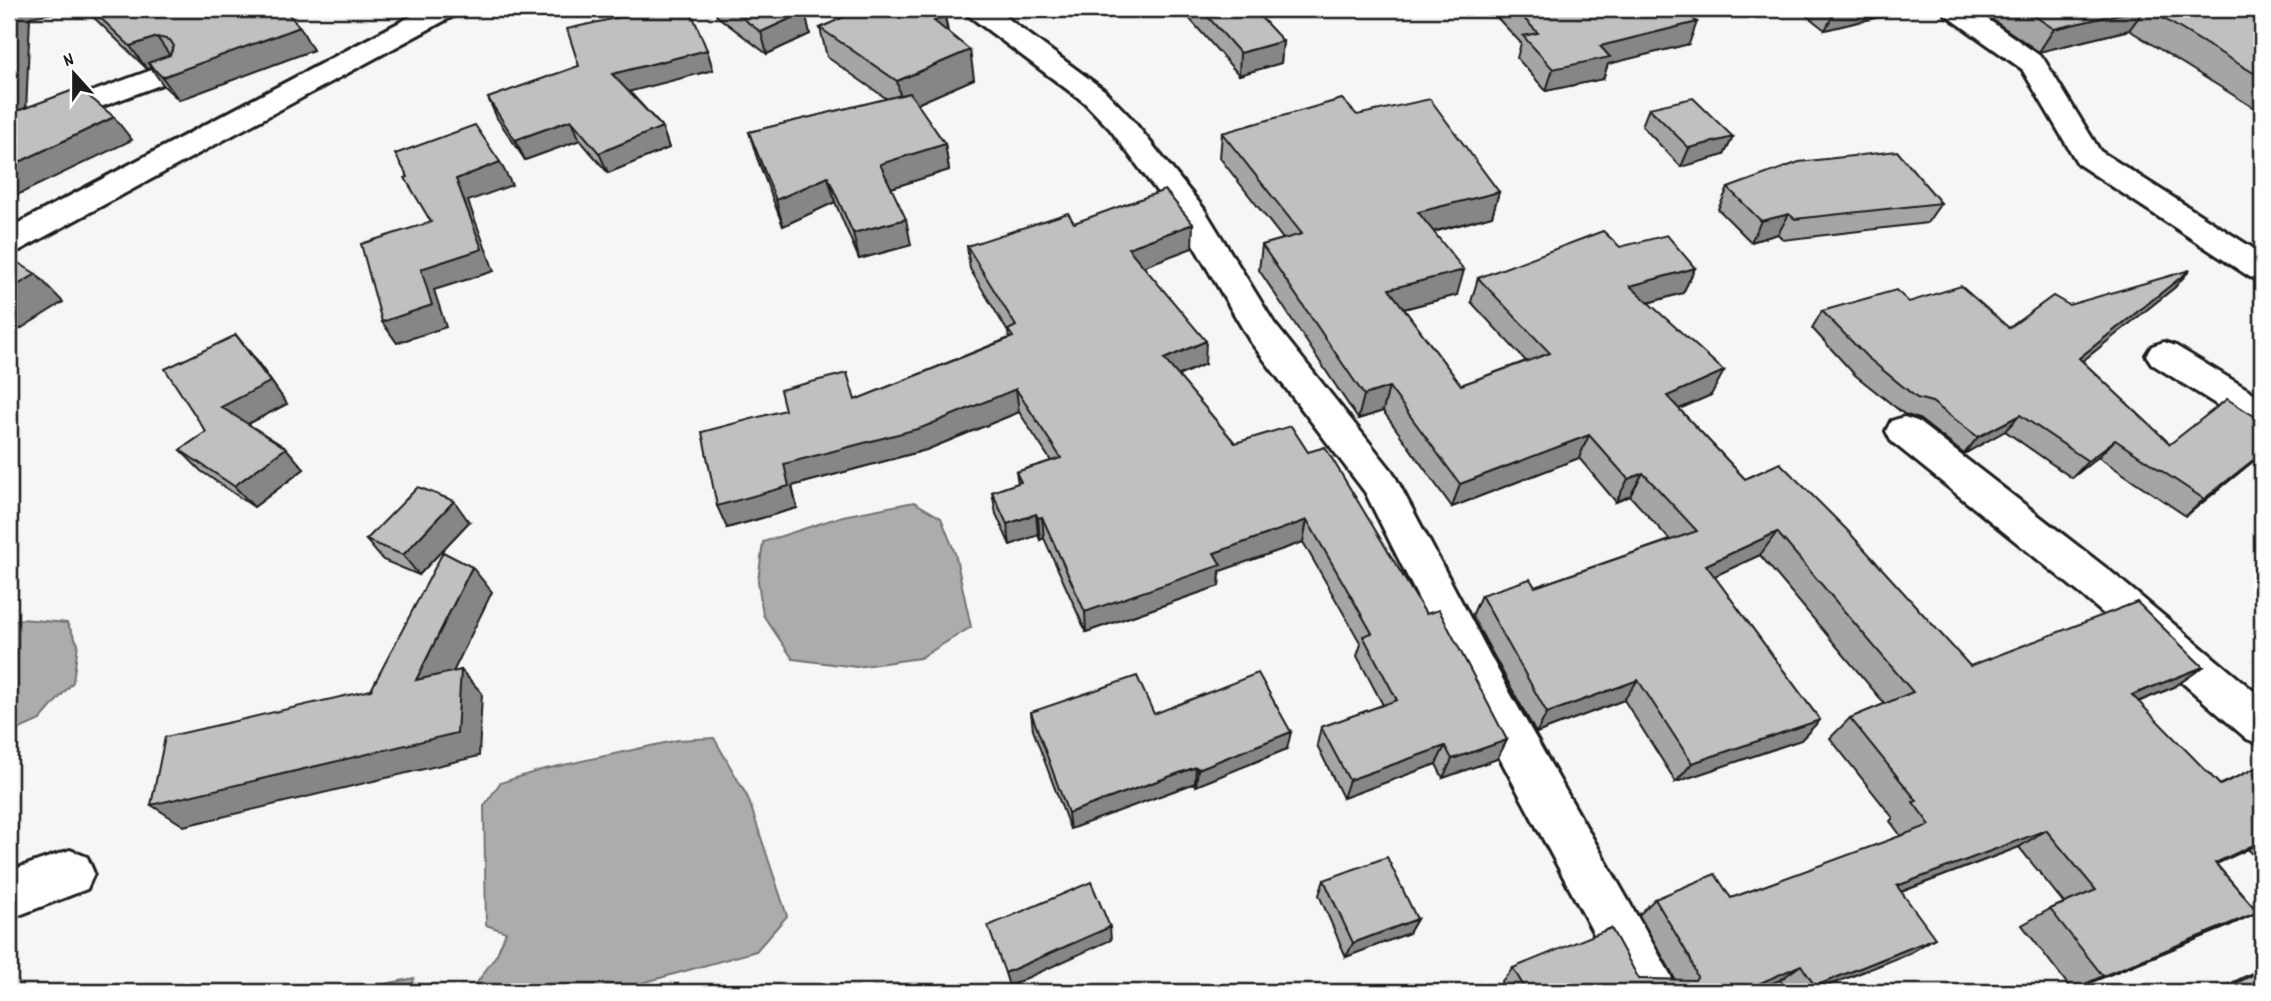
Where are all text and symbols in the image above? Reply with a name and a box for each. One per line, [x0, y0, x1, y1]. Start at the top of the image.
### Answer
north arrow [38, 38, 108, 108]
text: N [60, 47, 78, 76]

